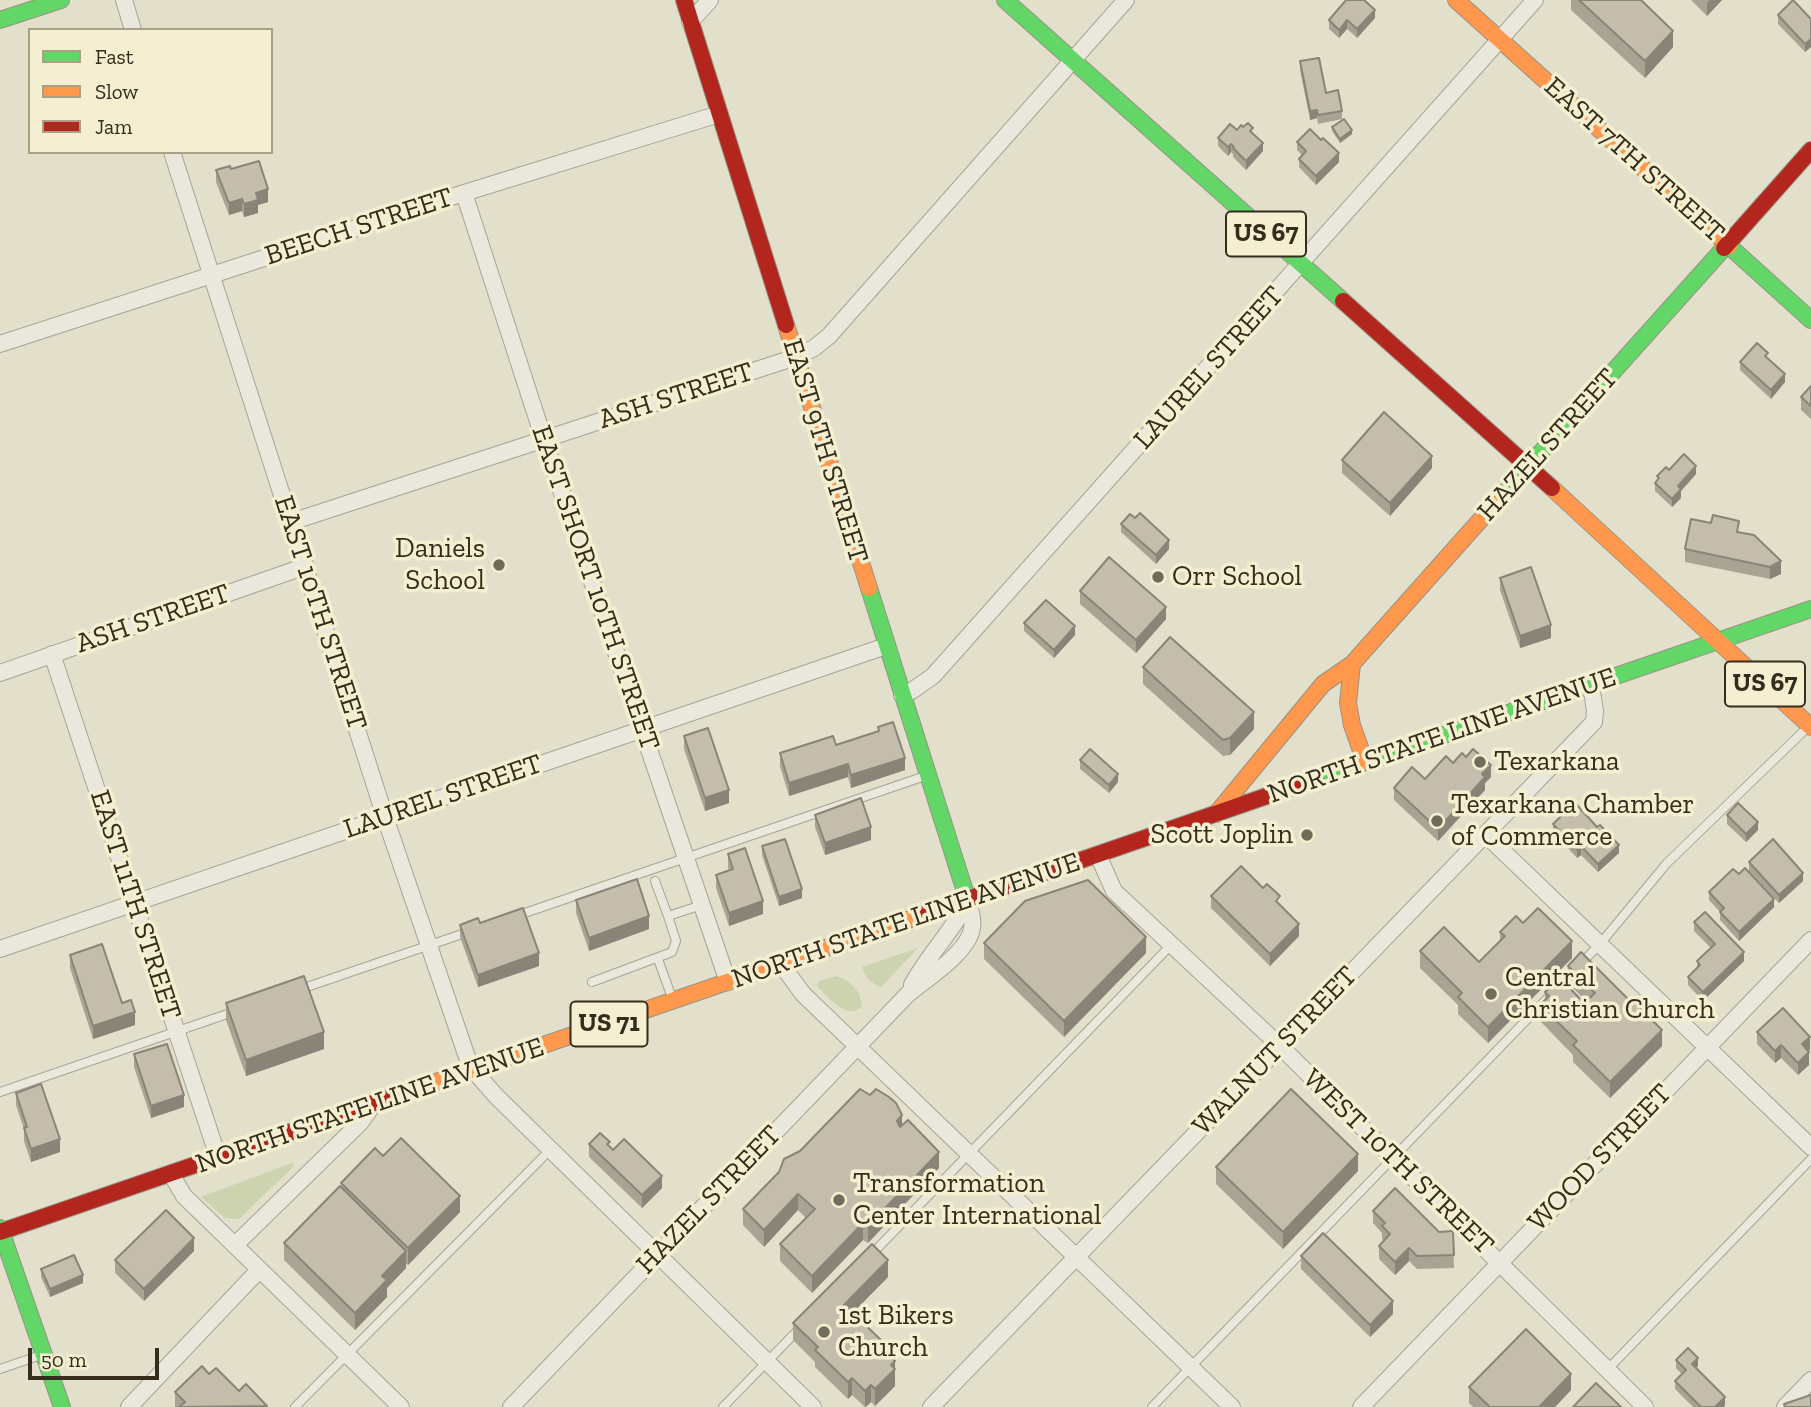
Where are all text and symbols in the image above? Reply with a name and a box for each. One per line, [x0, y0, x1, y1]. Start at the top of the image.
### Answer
legend [28, 28, 273, 154]
text: Fast [95, 44, 134, 69]
street label: EAST 7TH STREET [1537, 70, 1731, 250]
text: Slow [95, 79, 138, 104]
text: Jam [95, 114, 132, 139]
street label: BEECH STREET [261, 181, 457, 273]
road number: US 67 [1226, 212, 1306, 256]
street label: LAUREL STREET [1127, 280, 1291, 456]
street label: EAST 9TH STREET [775, 335, 875, 567]
street label: ASH STREET [595, 355, 757, 437]
street label: HAZEL STREET [1471, 362, 1625, 528]
street label: EAST SHORT 10TH STREET [524, 421, 666, 755]
street label: EAST 10TH STREET [266, 492, 374, 734]
place label: Daniels School [395, 532, 485, 598]
marker: Daniels School [491, 557, 507, 573]
place label: Orr School [1172, 560, 1302, 594]
marker: Orr School [1150, 569, 1166, 585]
street label: ASH STREET [72, 577, 234, 661]
street label: NORTH STATE LINE AVENUE [1264, 661, 1620, 811]
road number: US 67 [1725, 662, 1805, 706]
place label: Texarkana [1494, 745, 1620, 779]
street label: LAUREL STREET [339, 747, 547, 847]
marker: Texarkana [1472, 754, 1488, 770]
street label: EAST 11TH STREET [82, 786, 188, 1024]
place label: Texarkana Chamber of Commerce [1451, 788, 1694, 854]
marker: Texarkana Chamber of Commerce [1429, 813, 1445, 829]
place label: Scott Joplin [1150, 818, 1293, 852]
marker: Scott Joplin [1299, 827, 1315, 843]
street label: NORTH STATE LINE AVENUE [728, 846, 1084, 996]
street label: WALNUT STREET [1186, 959, 1364, 1143]
place label: Central Christian Church [1505, 961, 1715, 1027]
marker: Central Christian Church [1483, 986, 1499, 1002]
road number: US 71 [570, 1001, 648, 1046]
street label: NORTH STATE LINE AVENUE [192, 1031, 548, 1181]
street label: WEST 10TH STREET [1295, 1062, 1501, 1262]
street label: WOOD STREET [1521, 1077, 1679, 1239]
street label: HAZEL STREET [630, 1119, 788, 1281]
place label: Transformation Center International [853, 1167, 1101, 1233]
marker: Transformation Center International [831, 1192, 847, 1208]
place label: 1st Bikers Church [838, 1299, 954, 1365]
marker: 1st Bikers Church [816, 1324, 832, 1340]
scale bar [32, 1334, 163, 1378]
text: 50 m [41, 1347, 87, 1372]

